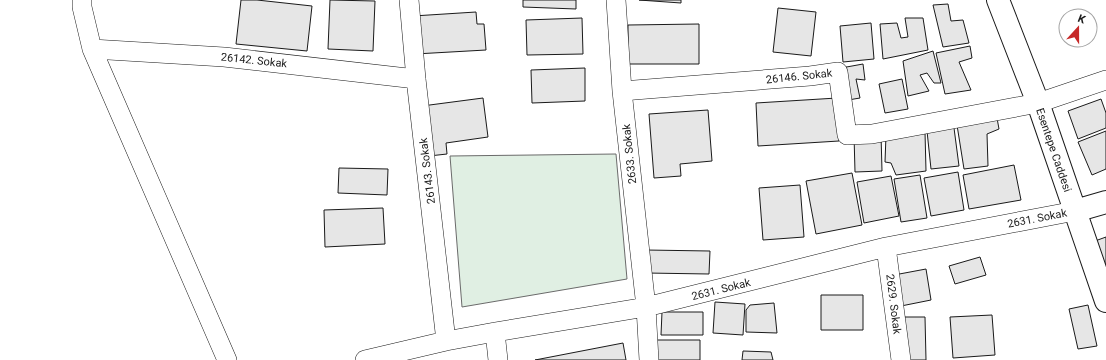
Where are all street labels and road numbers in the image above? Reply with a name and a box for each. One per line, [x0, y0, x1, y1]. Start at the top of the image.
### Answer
street label: 26142. Sokak [220, 51, 288, 70]
street label: 26146. Sokak [765, 67, 833, 86]
street label: Esentepe Caddesi [1033, 107, 1074, 194]
street label: 2633. Sokak [620, 123, 639, 185]
street label: 26143. Sokak [417, 137, 438, 205]
street label: 2631. Sokak [1006, 206, 1068, 231]
street label: 2629. Sokak [883, 273, 904, 335]
street label: 2631. Sokak [690, 276, 752, 303]

